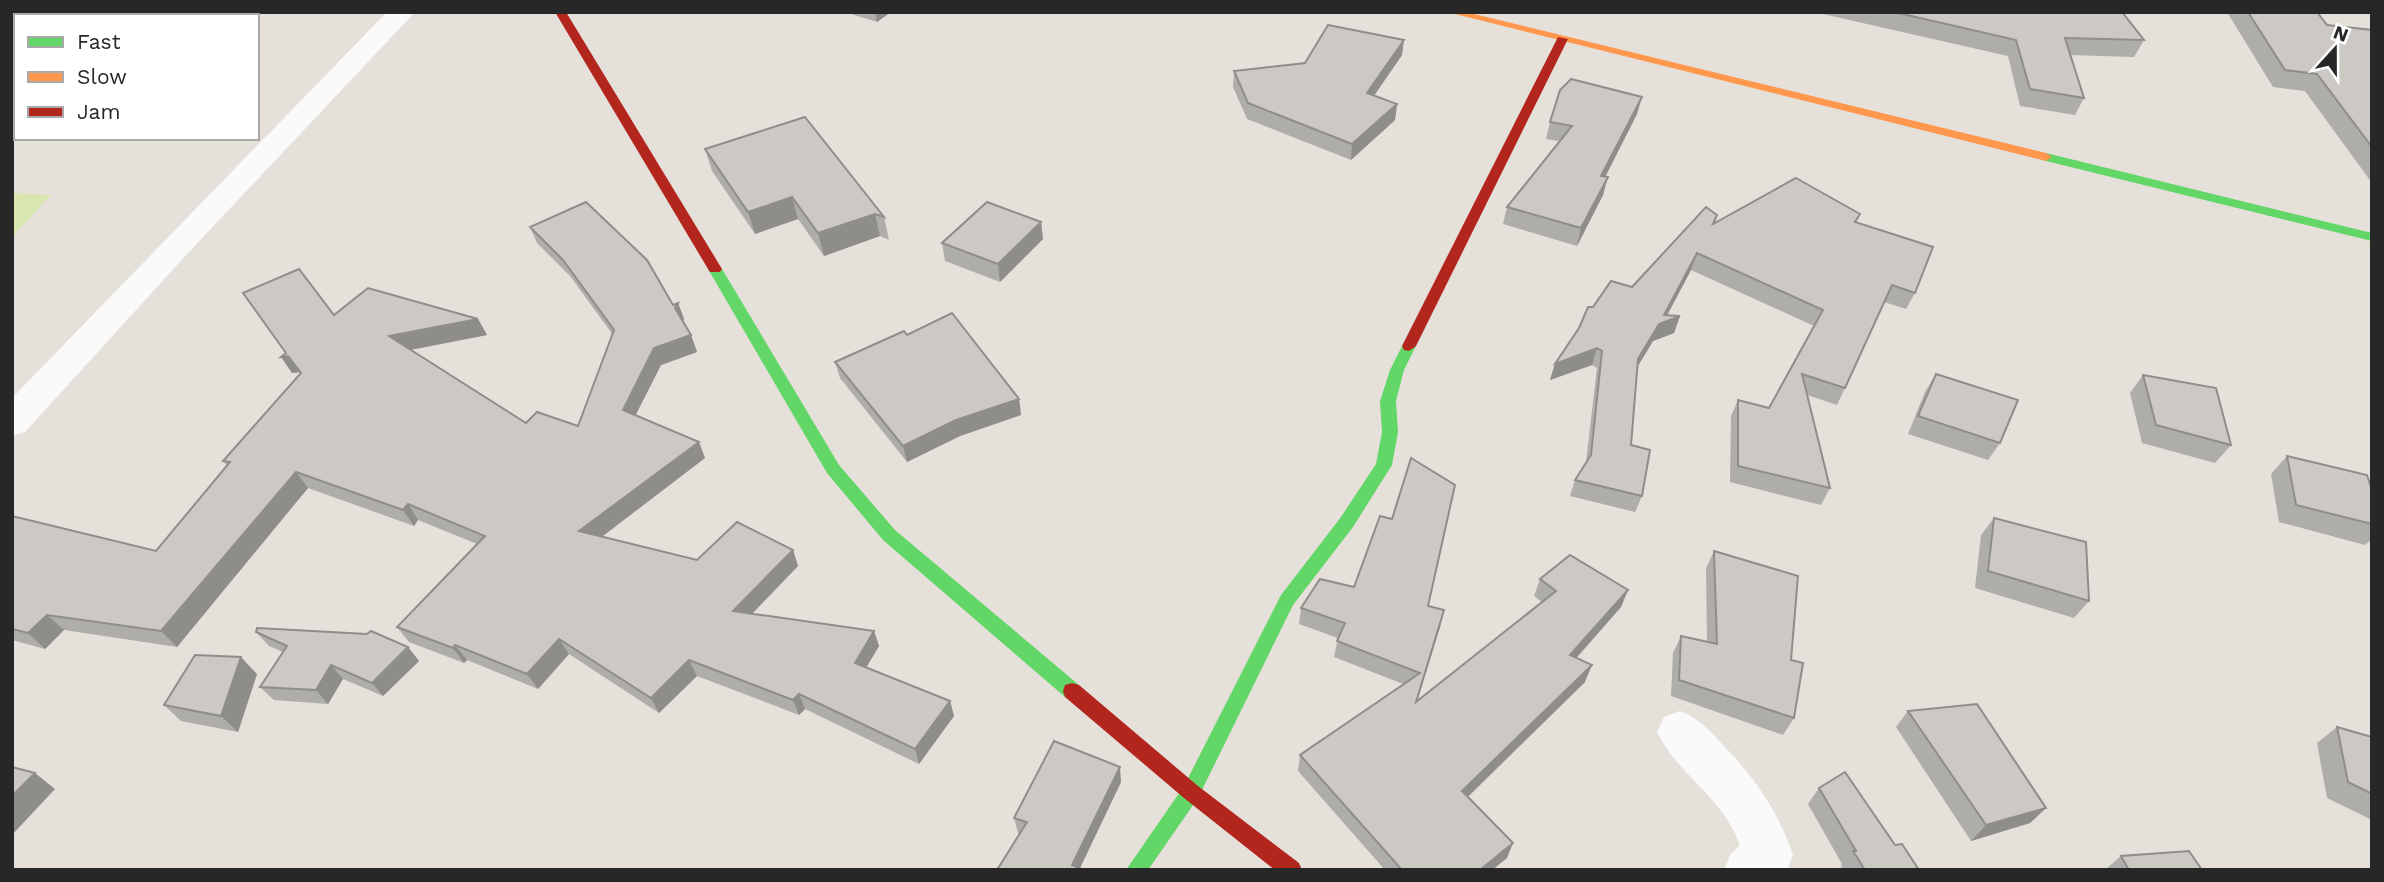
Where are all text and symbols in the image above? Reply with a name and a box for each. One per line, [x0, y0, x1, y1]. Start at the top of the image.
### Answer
legend [14, 14, 259, 140]
north arrow [2300, 14, 2370, 84]
text: N [2330, 20, 2352, 47]
text: Fast [77, 29, 121, 54]
text: Slow [77, 64, 127, 89]
text: Jam [77, 99, 120, 124]

